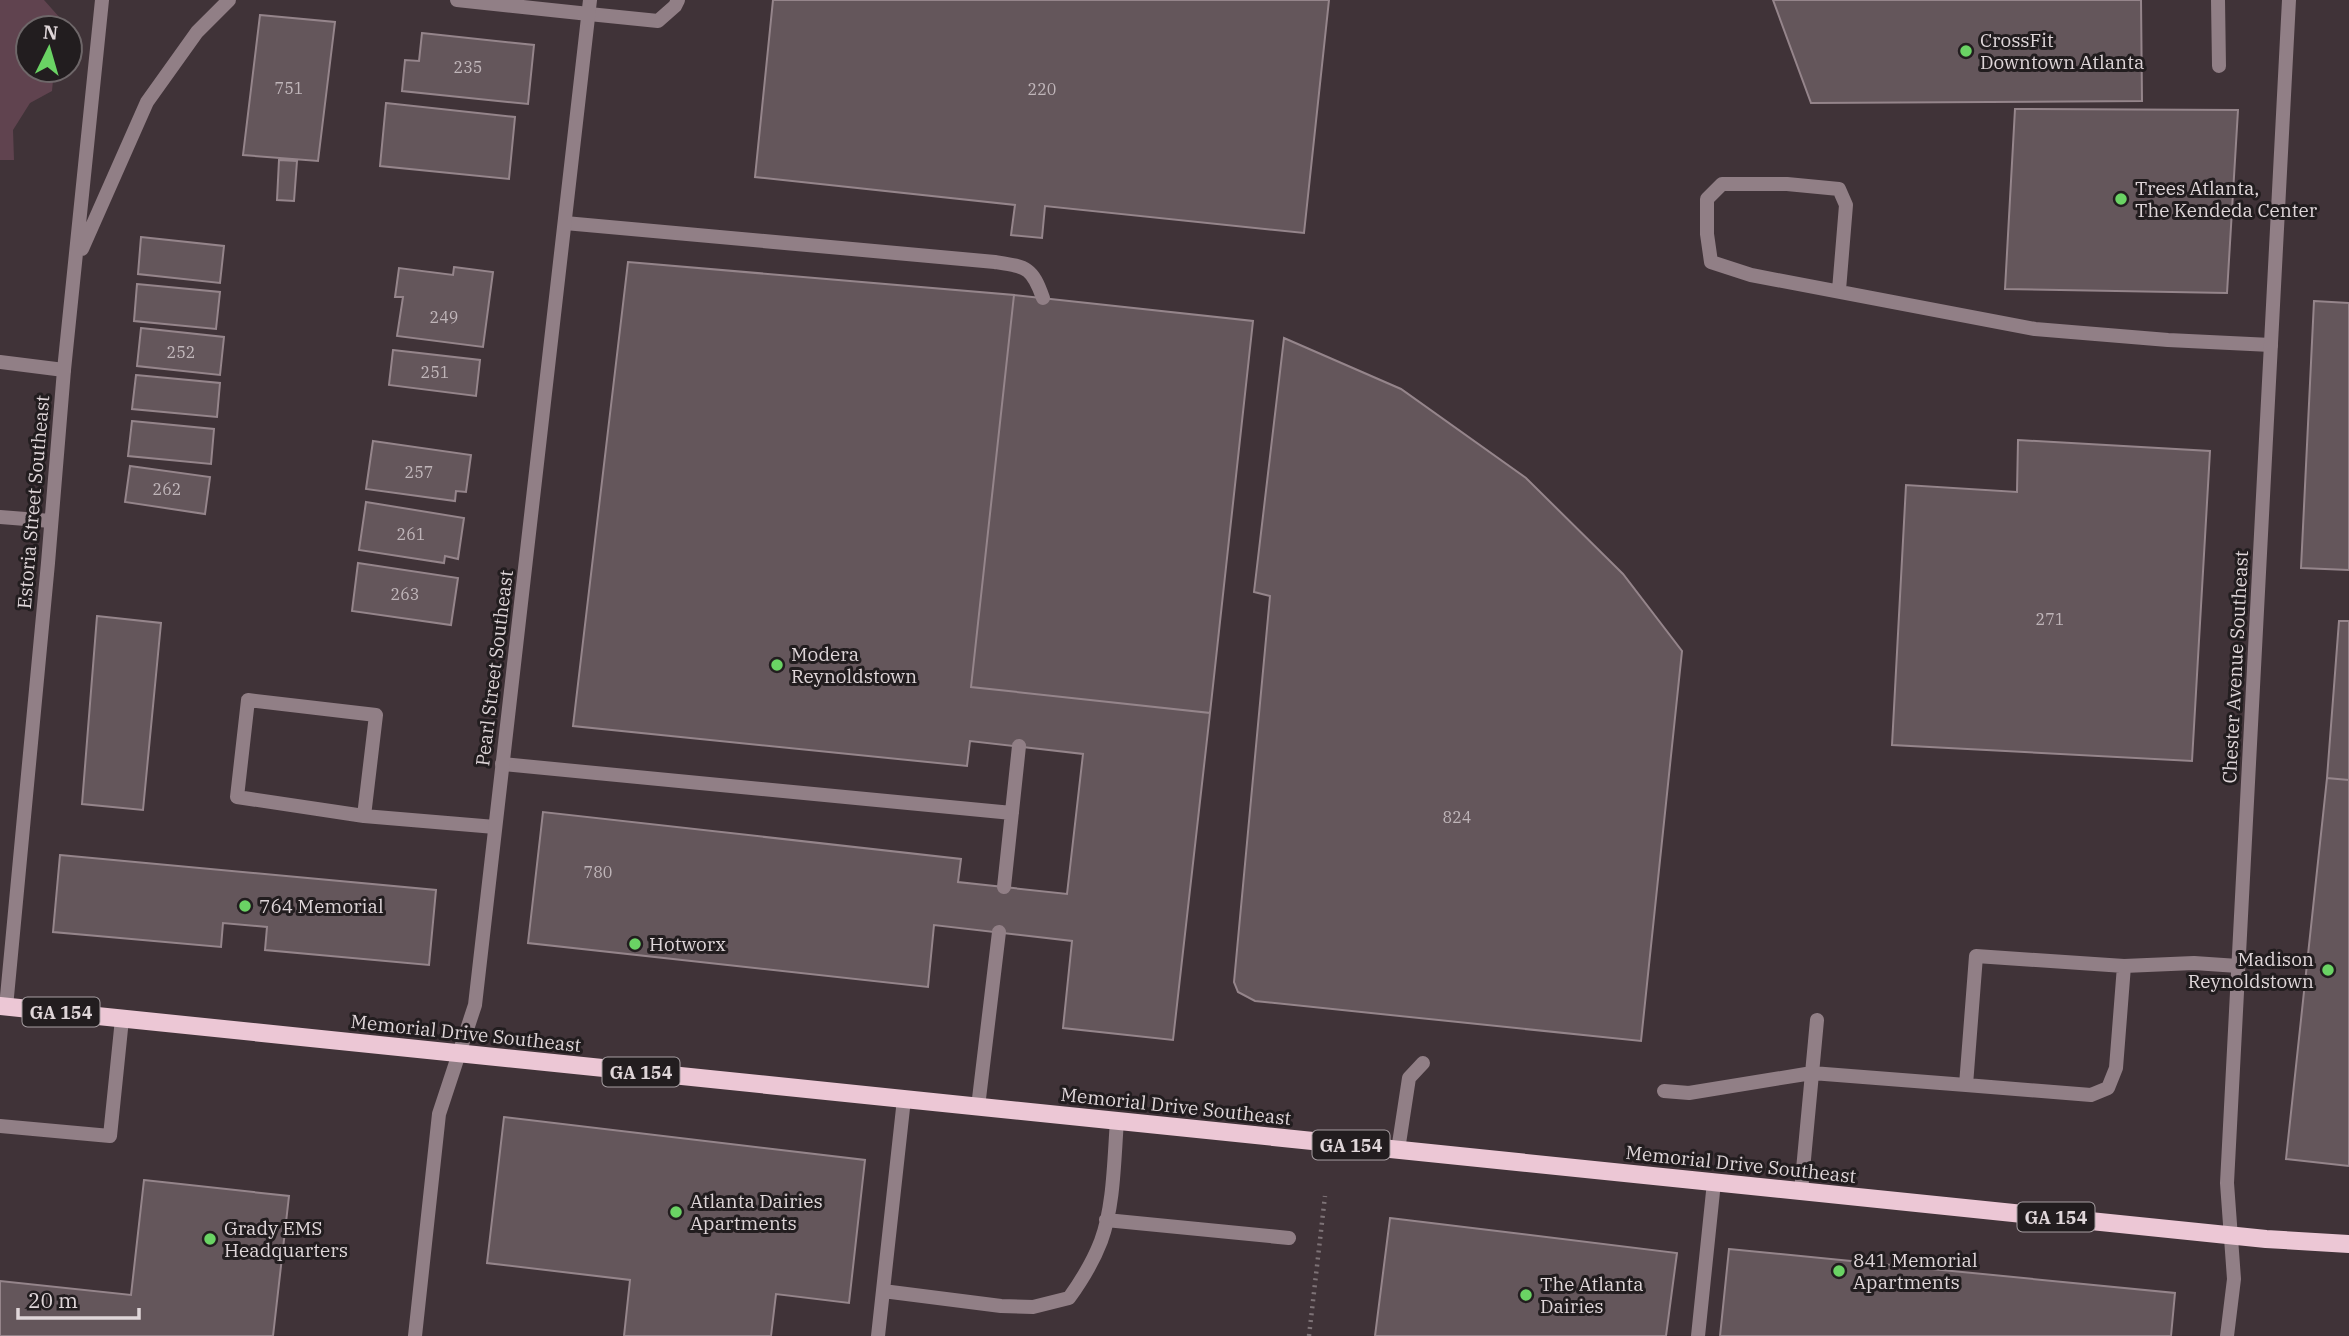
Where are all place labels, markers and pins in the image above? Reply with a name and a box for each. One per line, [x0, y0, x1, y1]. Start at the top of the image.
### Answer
place label: CrossFit Downtown Atlanta [1980, 28, 2144, 74]
marker: CrossFit Downtown Atlanta [1958, 43, 1974, 59]
place label: Trees Atlanta, The Kendeda Center [2135, 176, 2318, 222]
marker: Trees Atlanta, The Kendeda Center [2113, 191, 2129, 207]
place label: Modera Reynoldstown [791, 642, 917, 688]
marker: Modera Reynoldstown [769, 657, 785, 673]
place label: 764 Memorial [259, 894, 384, 918]
marker: 764 Memorial [237, 898, 253, 914]
place label: Hotworx [649, 932, 726, 956]
marker: Hotworx [627, 936, 643, 952]
place label: Madison Reynoldstown [2188, 947, 2314, 993]
marker: Madison Reynoldstown [2320, 962, 2336, 978]
place label: Atlanta Dairies Apartments [690, 1189, 823, 1235]
marker: Atlanta Dairies Apartments [668, 1204, 684, 1220]
place label: Grady EMS Headquarters [224, 1216, 348, 1262]
marker: Grady EMS Headquarters [202, 1231, 218, 1247]
place label: 841 Memorial Apartments [1853, 1248, 1978, 1294]
marker: 841 Memorial Apartments [1831, 1263, 1847, 1279]
place label: The Atlanta Dairies [1540, 1272, 1644, 1318]
marker: The Atlanta Dairies [1518, 1287, 1534, 1303]

